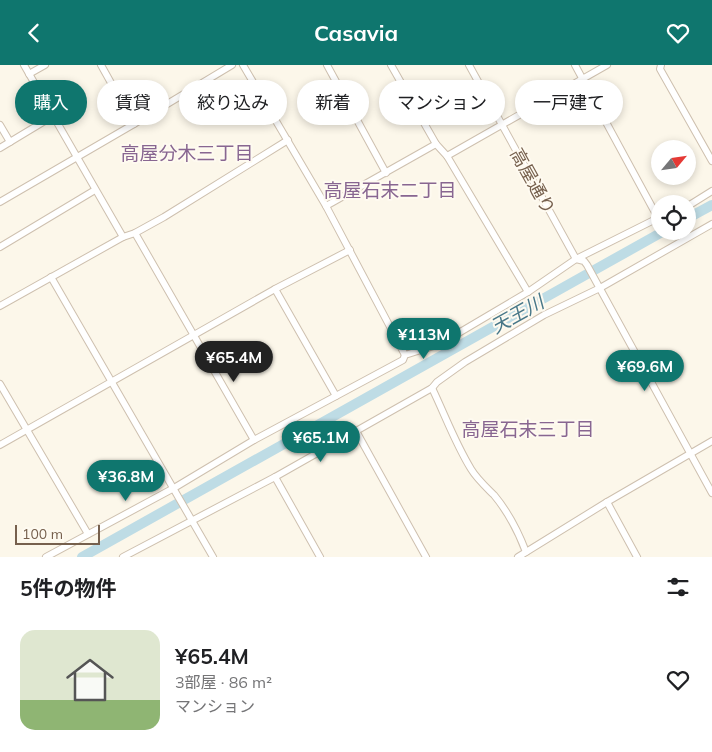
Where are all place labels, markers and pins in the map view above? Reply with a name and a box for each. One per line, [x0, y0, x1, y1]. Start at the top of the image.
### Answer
pin: ¥113M [389, 317, 459, 360]
pin: ¥65.4M [193, 341, 275, 383]
pin: ¥69.6M [604, 349, 686, 392]
pin: ¥65.1M [280, 421, 362, 463]
pin: ¥36.8M [85, 459, 167, 502]

